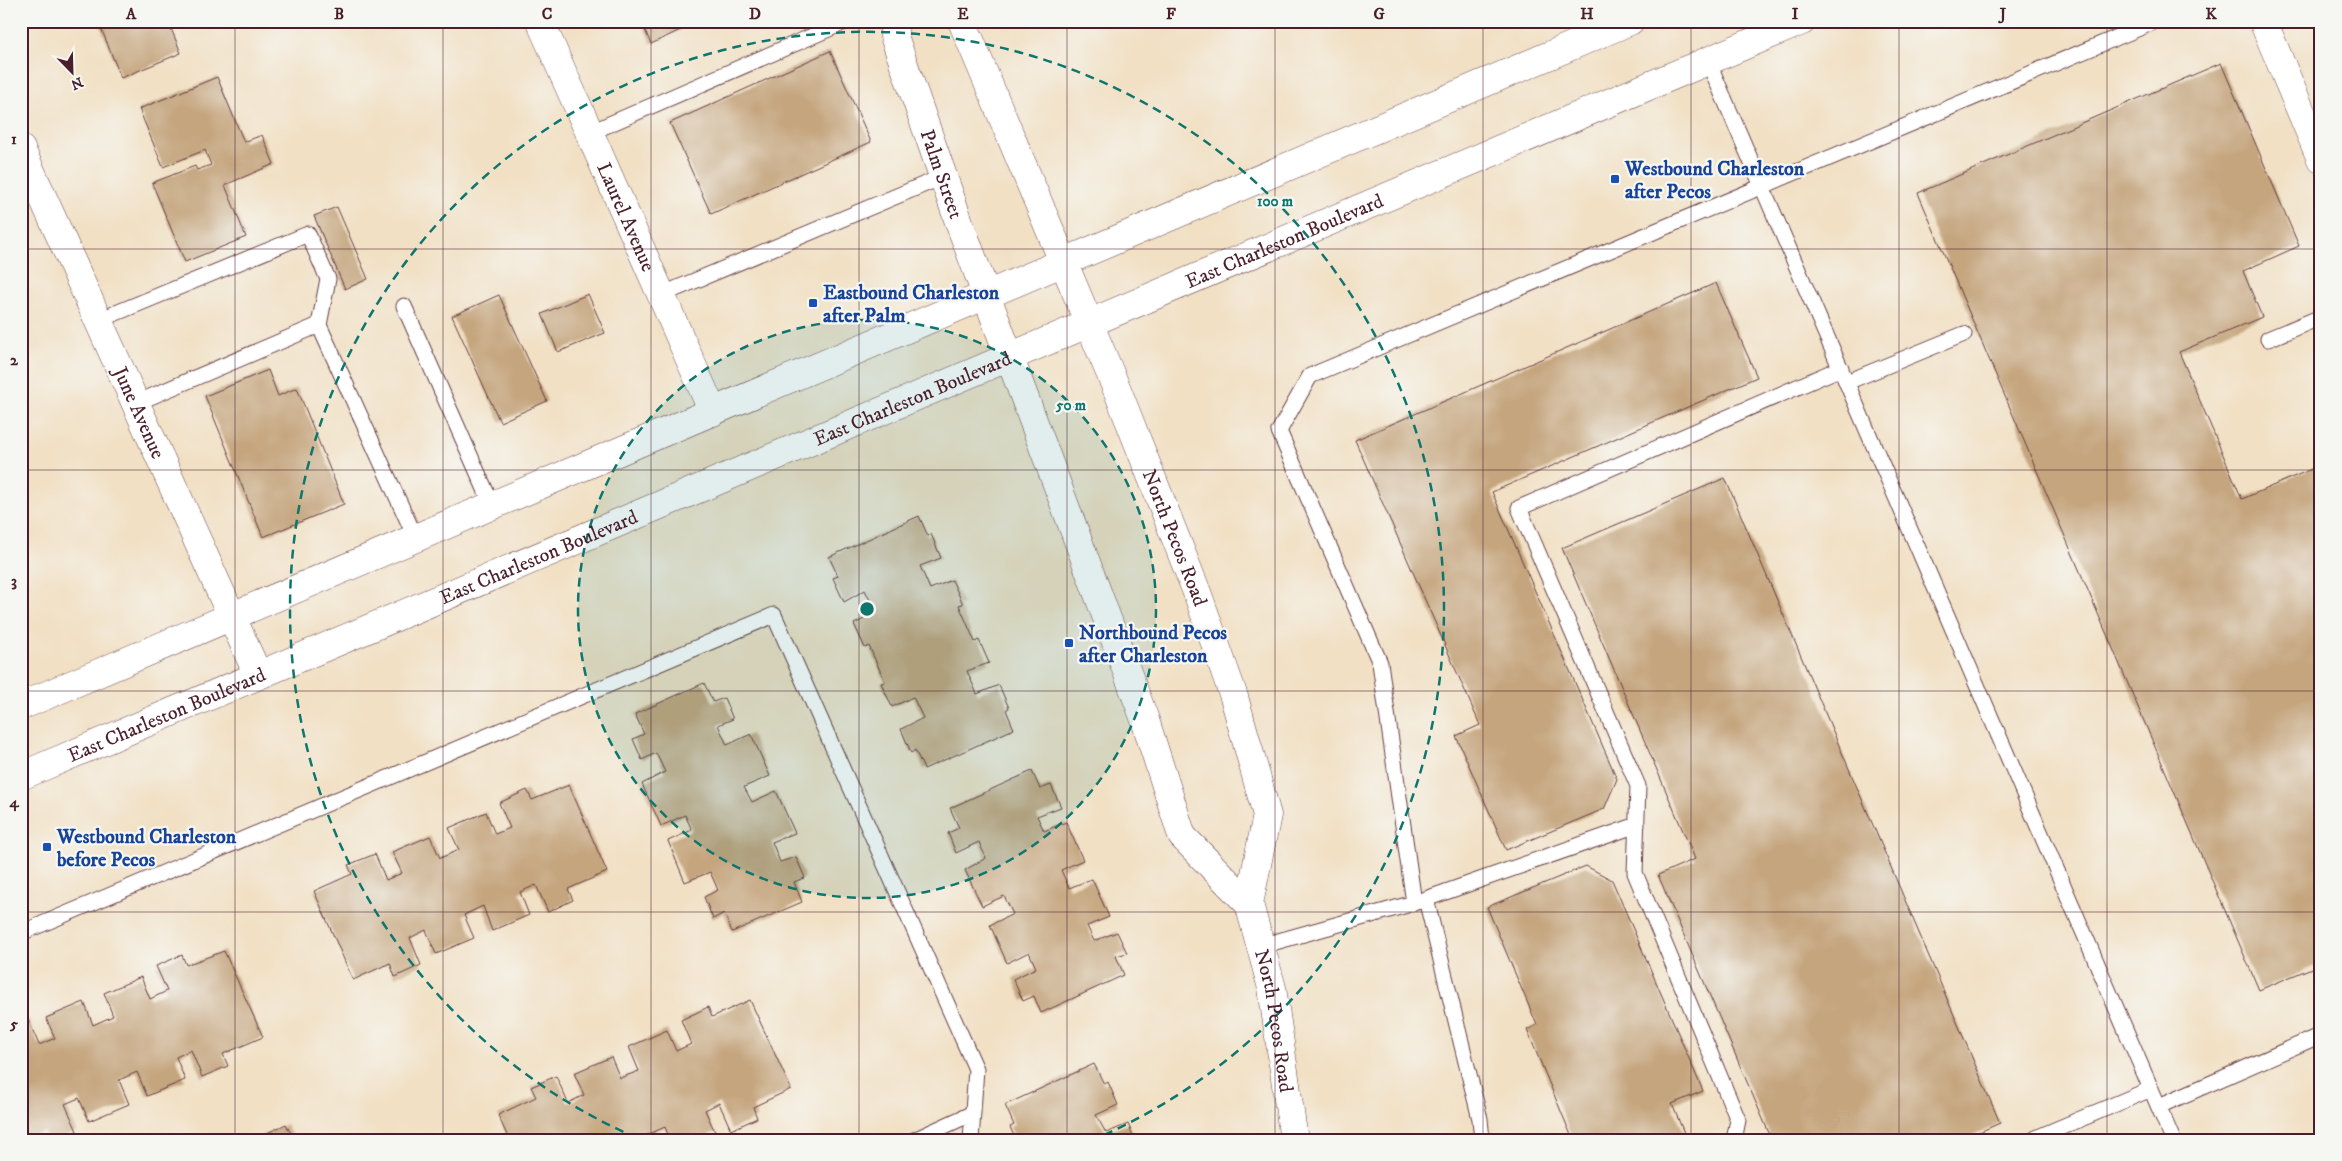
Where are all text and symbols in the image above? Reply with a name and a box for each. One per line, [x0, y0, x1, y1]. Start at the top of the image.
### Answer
text: A [125, 4, 137, 24]
text: B [334, 4, 344, 24]
text: C [542, 4, 552, 24]
text: D [749, 4, 761, 24]
text: E [957, 4, 969, 24]
text: F [1166, 4, 1176, 24]
text: G [1373, 4, 1385, 24]
text: H [1580, 4, 1594, 24]
text: I [1792, 4, 1799, 24]
text: J [1998, 4, 2007, 24]
text: K [2205, 4, 2217, 24]
north arrow [48, 48, 98, 98]
text: N [67, 73, 85, 94]
street label: Palm Street [914, 126, 968, 222]
text: 1 [11, 129, 17, 149]
place label: Westbound Charleston after Pecos [1624, 157, 1805, 205]
street label: Laurel Avenue [590, 159, 660, 276]
marker: Westbound Charleston after Pecos [1609, 173, 1621, 185]
street label: East Charleston Boulevard [1182, 189, 1387, 295]
text: 100 m [1257, 192, 1294, 211]
place label: Eastbound Charleston after Palm [823, 281, 1000, 329]
marker: Eastbound Charleston after Palm [807, 297, 819, 309]
street label: East Charleston Boulevard [810, 347, 1016, 453]
text: 2 [10, 350, 19, 370]
street label: June Avenue [106, 362, 170, 463]
text: 50 m [1055, 396, 1087, 415]
street label: North Pecos Road [1136, 466, 1212, 610]
street label: East Charleston Boulevard [436, 505, 642, 611]
text: 3 [11, 571, 17, 591]
centre of rings [858, 600, 876, 618]
place label: Northbound Pecos after Charleston [1079, 621, 1227, 669]
marker: Northbound Pecos after Charleston [1063, 637, 1075, 649]
street label: East Charleston Boulevard [64, 663, 270, 769]
text: 4 [8, 792, 19, 812]
place label: Westbound Charleston before Pecos [56, 825, 237, 873]
marker: Westbound Charleston before Pecos [41, 841, 53, 853]
street label: North Pecos Road [1248, 947, 1298, 1094]
text: 5 [9, 1014, 18, 1034]

